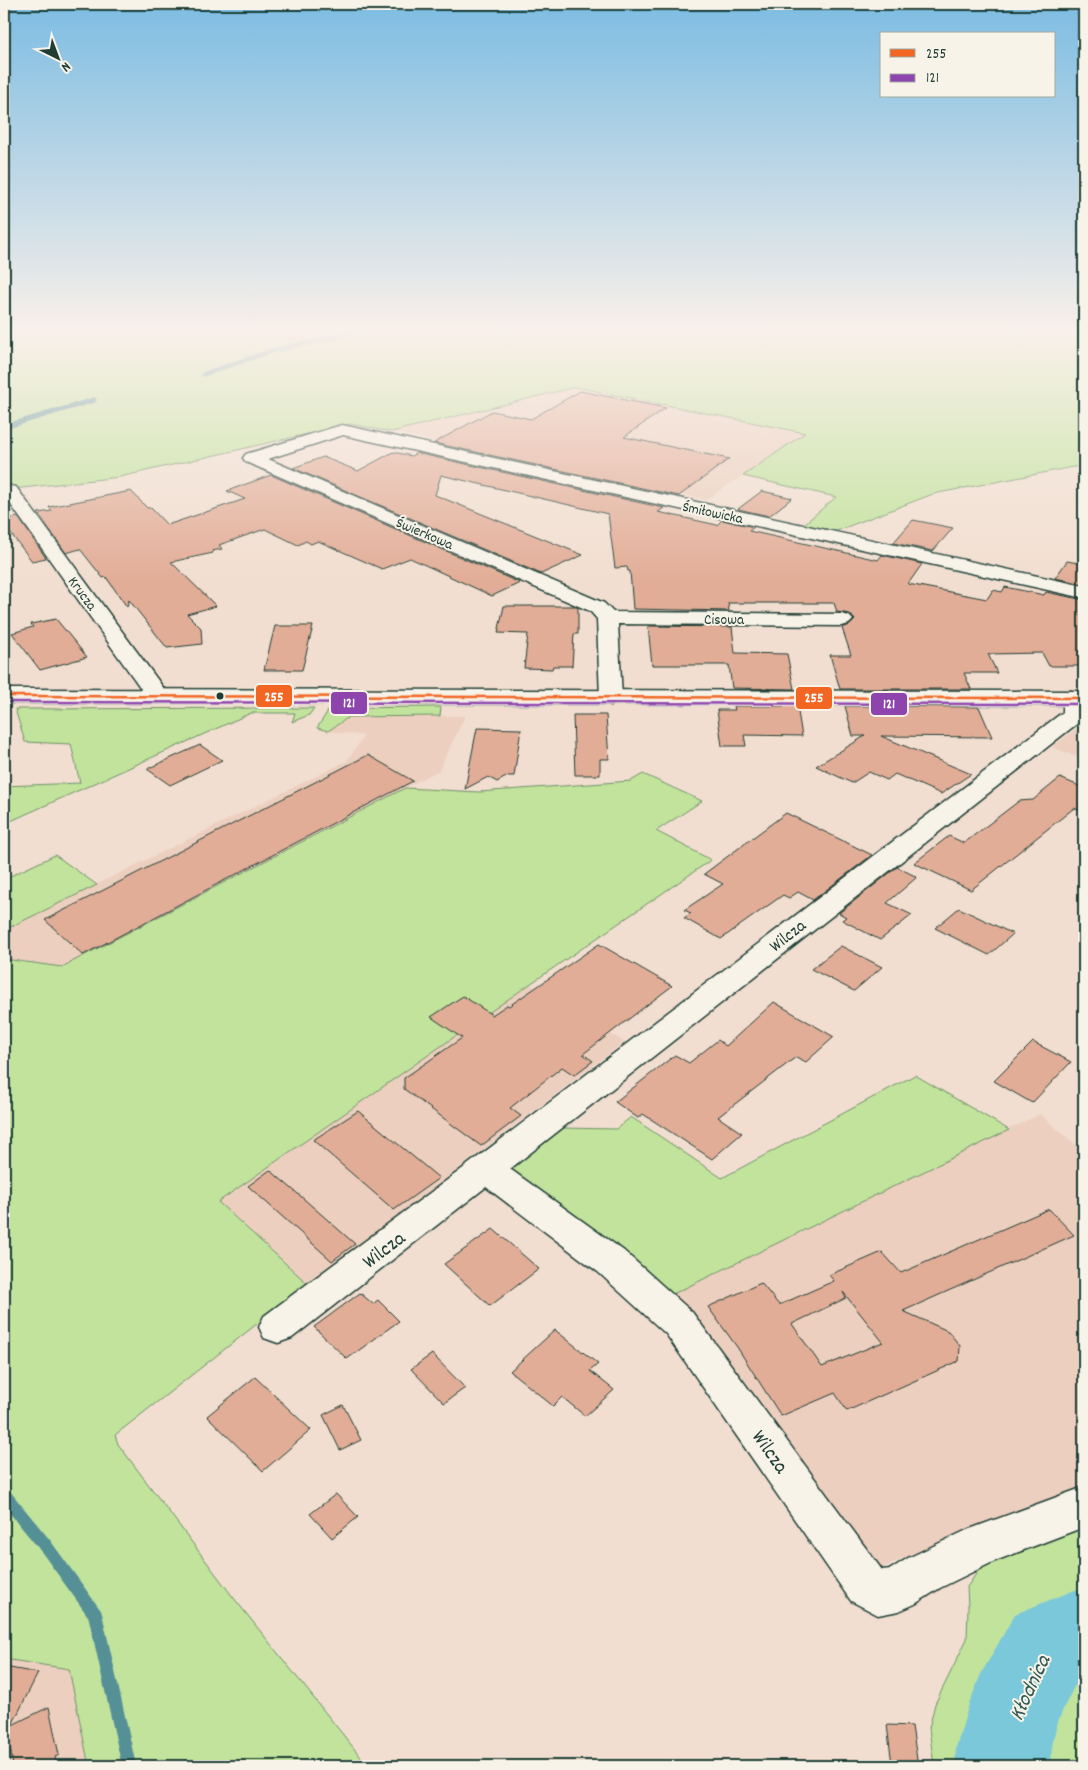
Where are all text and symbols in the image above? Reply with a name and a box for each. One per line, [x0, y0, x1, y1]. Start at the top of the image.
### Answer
north arrow [32, 32, 82, 82]
legend [880, 32, 1056, 98]
text: 255 [926, 44, 947, 66]
text: N [56, 56, 75, 76]
text: 121 [926, 68, 939, 90]
street label: Śmiłowicka [680, 497, 746, 531]
street label: Świerkowa [392, 513, 457, 557]
street label: Krucza [61, 572, 102, 617]
street label: Cisowa [704, 610, 745, 632]
line badge: 255 [255, 684, 293, 708]
line badge: 255 [795, 686, 833, 710]
text: 255 [264, 688, 284, 708]
text: 255 [804, 689, 824, 709]
unlabelled marker [215, 691, 225, 701]
line badge: 121 [330, 691, 368, 715]
line badge: 121 [870, 692, 908, 716]
text: 121 [343, 694, 355, 714]
text: 121 [883, 695, 895, 715]
street label: Wilcza [765, 914, 813, 959]
street label: Wilcza [357, 1225, 414, 1278]
street label: Wilcza [743, 1425, 795, 1482]
water label: Kłodnica [1003, 1649, 1061, 1726]

